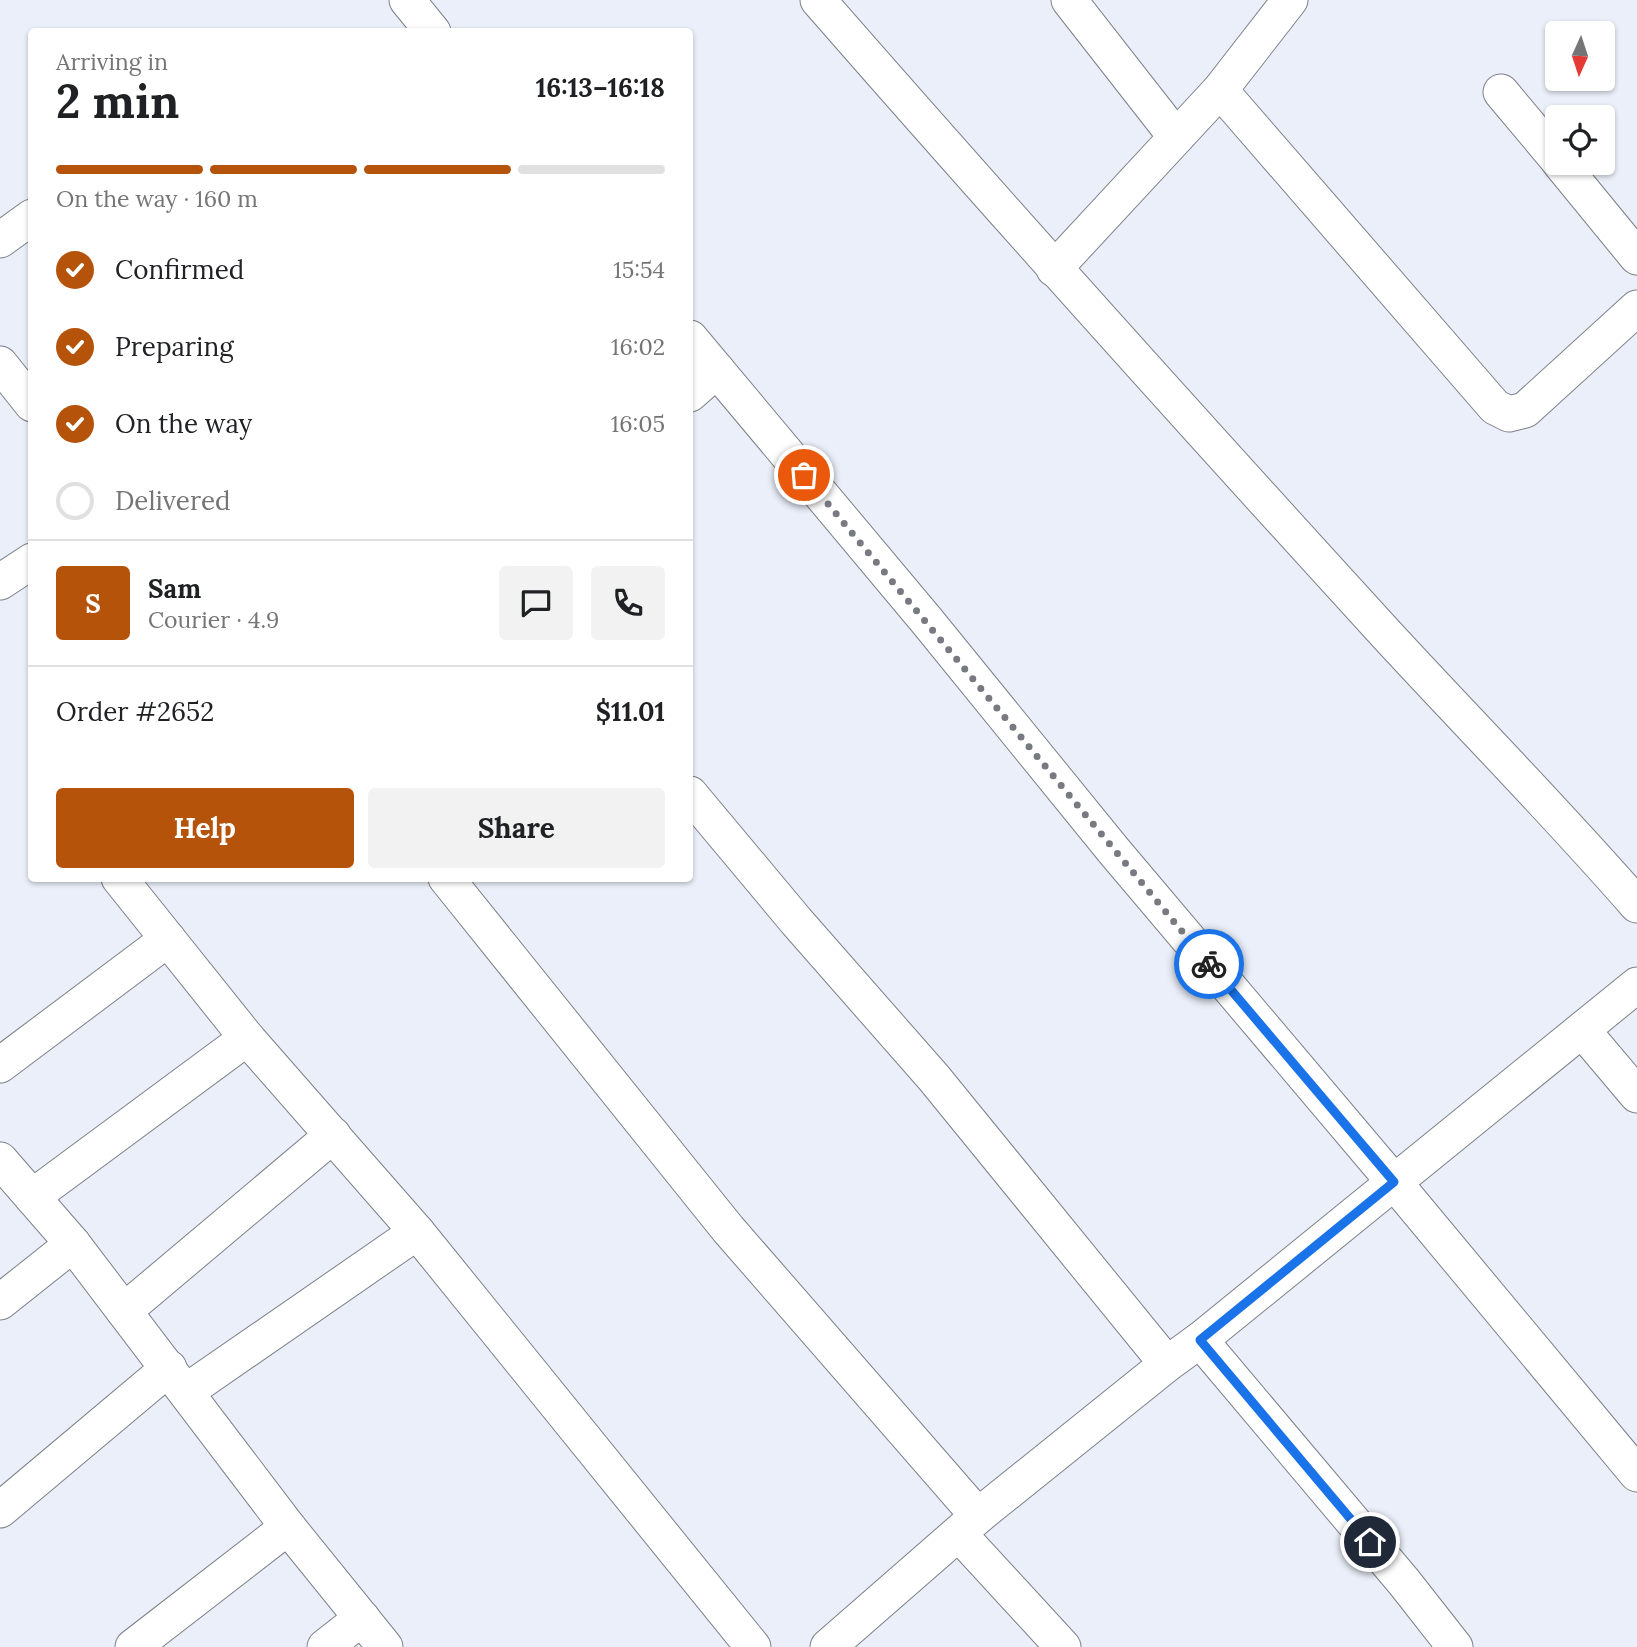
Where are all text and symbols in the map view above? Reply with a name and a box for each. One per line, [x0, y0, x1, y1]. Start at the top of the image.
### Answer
north arrow [1545, 21, 1615, 91]
map controls [1545, 21, 1615, 175]
text: Arriving in [56, 47, 168, 76]
text: 16:13–16:18 [536, 71, 665, 104]
text: 2 min [56, 72, 179, 131]
button: locate [1545, 105, 1615, 175]
text: On the way · 160 m [56, 184, 258, 213]
icon: check [56, 251, 94, 289]
text: Confirmed [115, 253, 244, 286]
text: 15:54 [613, 255, 665, 284]
icon: check [56, 328, 94, 366]
text: Preparing [115, 330, 234, 363]
text: 16:02 [611, 332, 665, 361]
icon: check [56, 405, 94, 443]
text: On the way [115, 407, 252, 440]
text: 16:05 [611, 409, 665, 438]
pin [774, 445, 834, 505]
icon: bag [785, 456, 823, 494]
text: Delivered [115, 484, 231, 517]
button: chat [499, 566, 573, 640]
button: phone [591, 566, 665, 640]
text: Sam [148, 572, 201, 605]
text: S [85, 587, 101, 620]
text: Courier · 4.9 [148, 605, 279, 634]
text: Order #2652 [56, 695, 214, 728]
text: $11.01 [596, 695, 665, 728]
button: Help [56, 788, 354, 868]
button: Share [368, 788, 665, 868]
courier [1174, 929, 1244, 999]
icon: bike [1190, 945, 1228, 983]
pin [1340, 1512, 1400, 1572]
icon: home [1351, 1523, 1389, 1561]

